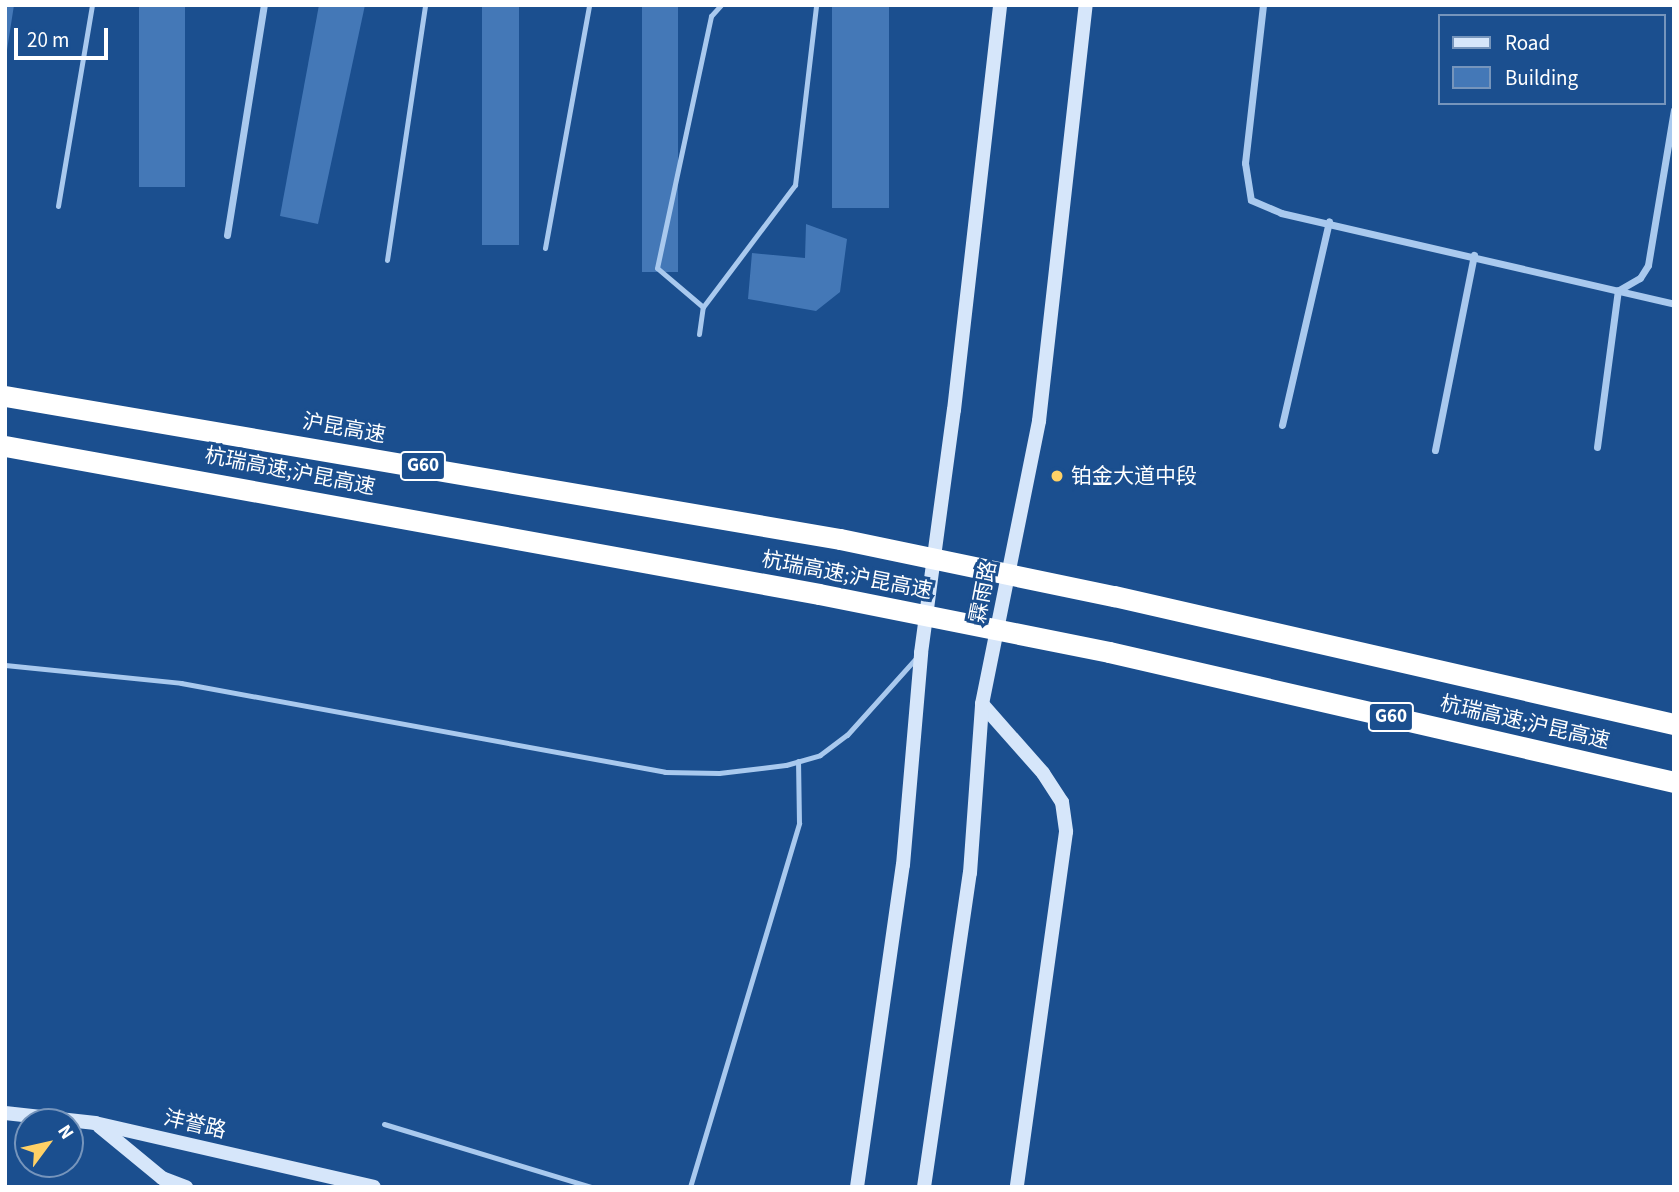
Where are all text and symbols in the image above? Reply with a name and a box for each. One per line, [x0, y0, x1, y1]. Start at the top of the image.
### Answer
scale bar [18, 14, 112, 58]
legend [1438, 14, 1665, 105]
text: 20 m [27, 25, 69, 55]
text: Road [1505, 28, 1550, 58]
text: Building [1505, 63, 1578, 93]
street label: 沪昆高速 [300, 408, 388, 448]
street label: 杭瑞高速;沪昆高速 [203, 442, 377, 500]
road number: G60 [398, 450, 448, 481]
place label: 铂金大道中段 [1071, 463, 1197, 489]
marker: 铂金大道中段 [1049, 468, 1065, 484]
street label: 杭瑞高速;沪昆高速 [760, 546, 934, 604]
street label: 霖雨路 [965, 559, 1001, 625]
street label: 杭瑞高速;沪昆高速 [1438, 690, 1612, 754]
road number: G60 [1366, 702, 1416, 732]
street label: 沣誉路 [161, 1105, 229, 1143]
north arrow [14, 1108, 84, 1178]
text: N [51, 1120, 80, 1145]

